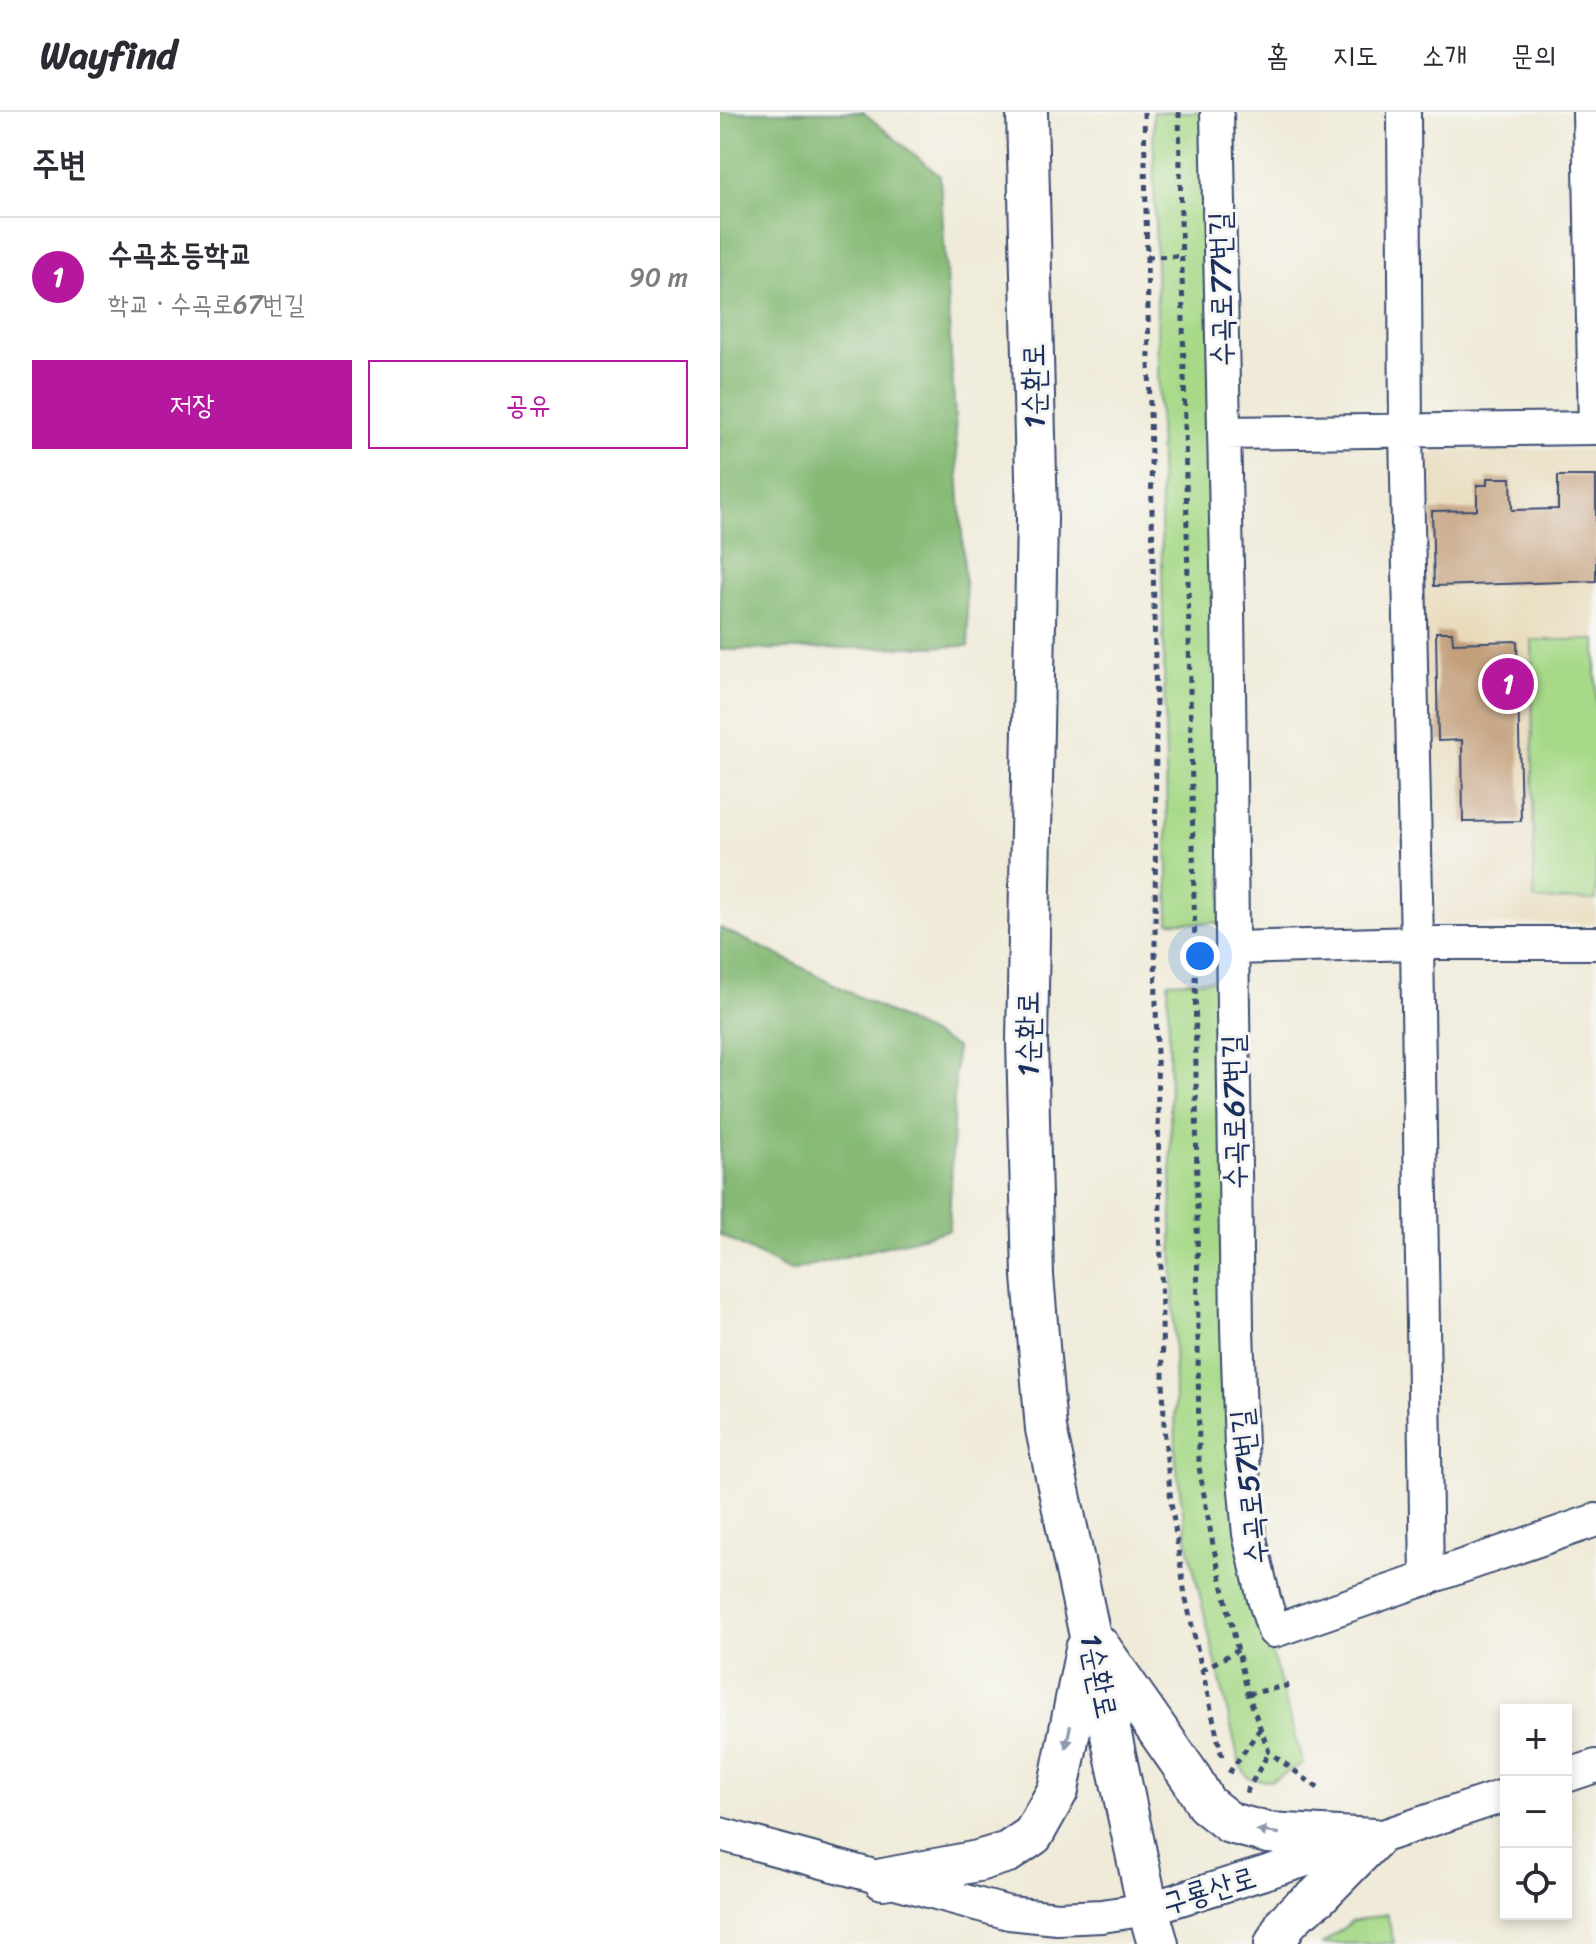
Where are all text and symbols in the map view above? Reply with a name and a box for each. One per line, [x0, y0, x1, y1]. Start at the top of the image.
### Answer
text: Wayfind [40, 22, 177, 89]
text: 홈 [1266, 31, 1289, 80]
text: 지도 [1333, 31, 1378, 80]
text: 소개 [1422, 31, 1467, 80]
text: 문의 [1511, 31, 1556, 80]
text: 주변 [32, 134, 87, 194]
street label: 수곡로77번길 [1193, 211, 1249, 367]
text: 수곡초등학교 [108, 227, 253, 281]
text: 1 [52, 254, 64, 300]
text: 90 m [629, 254, 688, 300]
text: 학교 · 수곡로67번길 [108, 281, 305, 327]
street label: 1순환로 [1006, 343, 1062, 429]
button: 저장 [32, 360, 352, 449]
button: 공유 [368, 360, 688, 449]
pin: 1 [1482, 654, 1534, 714]
your location [1180, 936, 1220, 976]
street label: 1순환로 [1001, 991, 1055, 1077]
street label: 수곡로67번길 [1206, 1034, 1262, 1190]
street label: 수곡로57번길 [1214, 1407, 1284, 1567]
street label: 1순환로 [1064, 1629, 1134, 1723]
map controls [1500, 1704, 1572, 1920]
button: + [1500, 1704, 1572, 1776]
one-way arrow [1061, 1725, 1074, 1750]
button: − [1500, 1776, 1572, 1848]
one-way arrow [1256, 1825, 1281, 1838]
button: locate [1500, 1848, 1572, 1920]
street label: 구룡산로 [1155, 1850, 1263, 1930]

